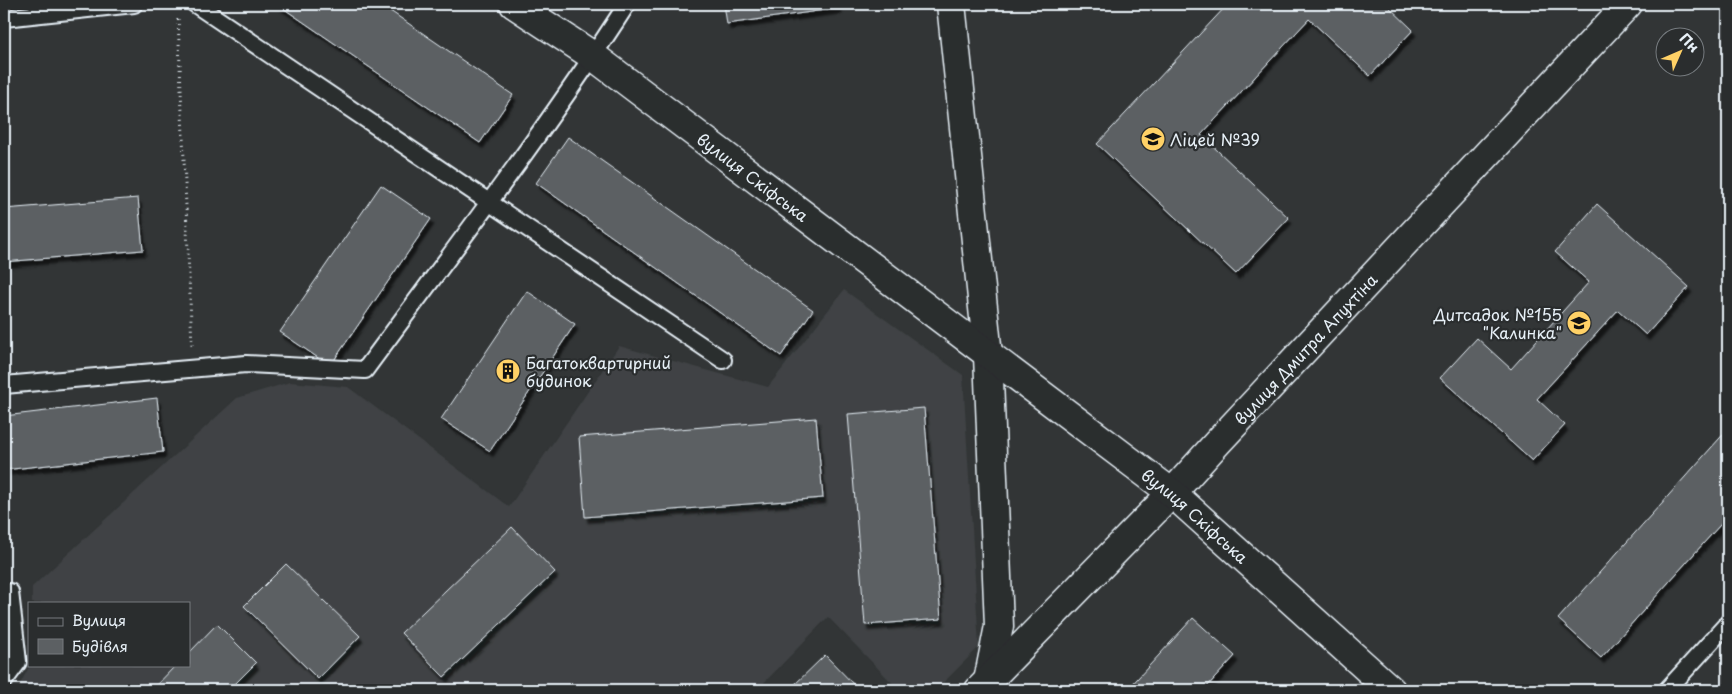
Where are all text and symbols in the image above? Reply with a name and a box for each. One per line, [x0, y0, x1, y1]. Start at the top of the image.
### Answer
north arrow [1654, 28, 1704, 78]
text: Пн [1675, 28, 1704, 57]
school or university icon: Ліцей №39 [1140, 126, 1166, 152]
street label: вулиця Скіфська [692, 127, 814, 227]
place label: Ліцей №39 [1170, 127, 1260, 151]
street label: вулиця Дмитра Апухтіна [1228, 268, 1382, 430]
place label: Дитсадок №155 "Калинка" [1433, 302, 1562, 344]
school or university icon: Дитсадок №155 "Калинка" [1566, 310, 1592, 336]
place label: Багатоквартирний будинок [526, 350, 671, 392]
building icon: Багатоквартирний будинок [495, 358, 521, 384]
street label: вулиця Скіфська [1137, 462, 1254, 568]
legend [28, 602, 190, 666]
text: Вулиця [72, 608, 126, 631]
text: Будівля [72, 634, 128, 657]

